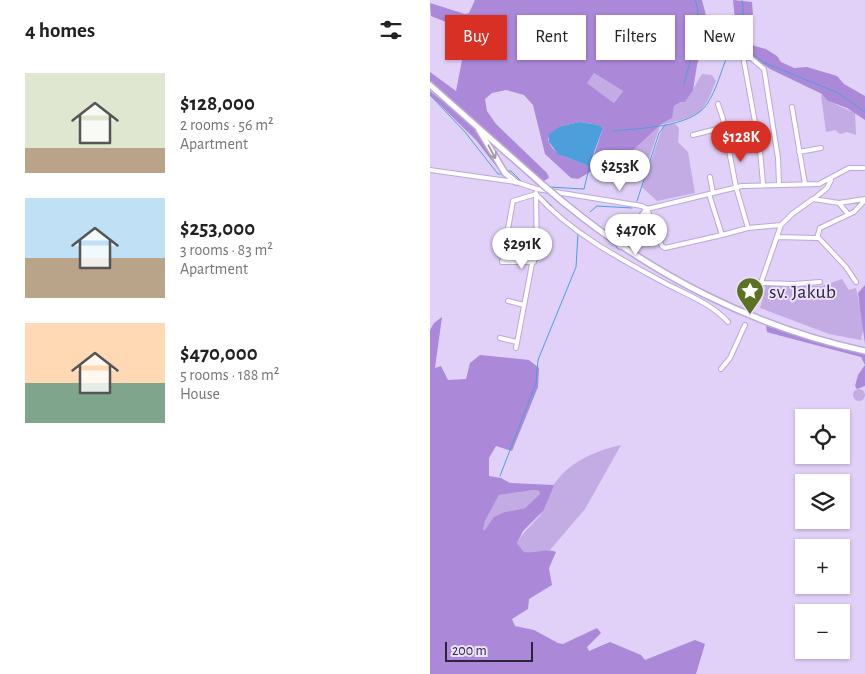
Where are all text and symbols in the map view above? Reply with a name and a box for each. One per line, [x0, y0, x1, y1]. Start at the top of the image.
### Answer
chip: Buy [445, 15, 507, 60]
chip: Rent [517, 15, 586, 60]
chip: Filters [596, 15, 675, 60]
chip: New [685, 15, 753, 60]
icon: filters [377, 16, 405, 44]
text: 4 homes [25, 20, 95, 41]
icon: home [65, 93, 125, 153]
text: $128,000 [180, 93, 255, 114]
text: 2 rooms · 56 m² [180, 117, 274, 133]
pin: $128K [706, 120, 776, 163]
text: $128K [722, 129, 760, 145]
text: Apartment [180, 136, 248, 152]
one-way arrow [488, 145, 498, 159]
pin: $253K [585, 150, 655, 192]
text: $253K [601, 158, 639, 174]
pin: $470K [601, 214, 671, 256]
icon: home [65, 218, 125, 278]
text: $253,000 [180, 218, 255, 239]
text: $470K [616, 222, 656, 238]
pin: $291K [487, 228, 557, 270]
text: $291K [503, 236, 541, 252]
text: 3 rooms · 83 m² [180, 242, 273, 258]
text: Apartment [180, 261, 248, 277]
place icon: sv. Jakub [735, 276, 765, 315]
place label: sv. Jakub [769, 282, 836, 302]
icon: home [65, 343, 125, 403]
text: $470,000 [180, 343, 258, 364]
text: 5 rooms · 188 m² [180, 367, 279, 383]
text: House [180, 386, 220, 402]
map controls [795, 409, 850, 659]
button: locate [795, 409, 850, 464]
button: layers [795, 474, 850, 529]
button: + [795, 539, 850, 594]
button: − [795, 604, 850, 659]
scale bar [445, 639, 532, 662]
text: 200 m [452, 644, 487, 658]

